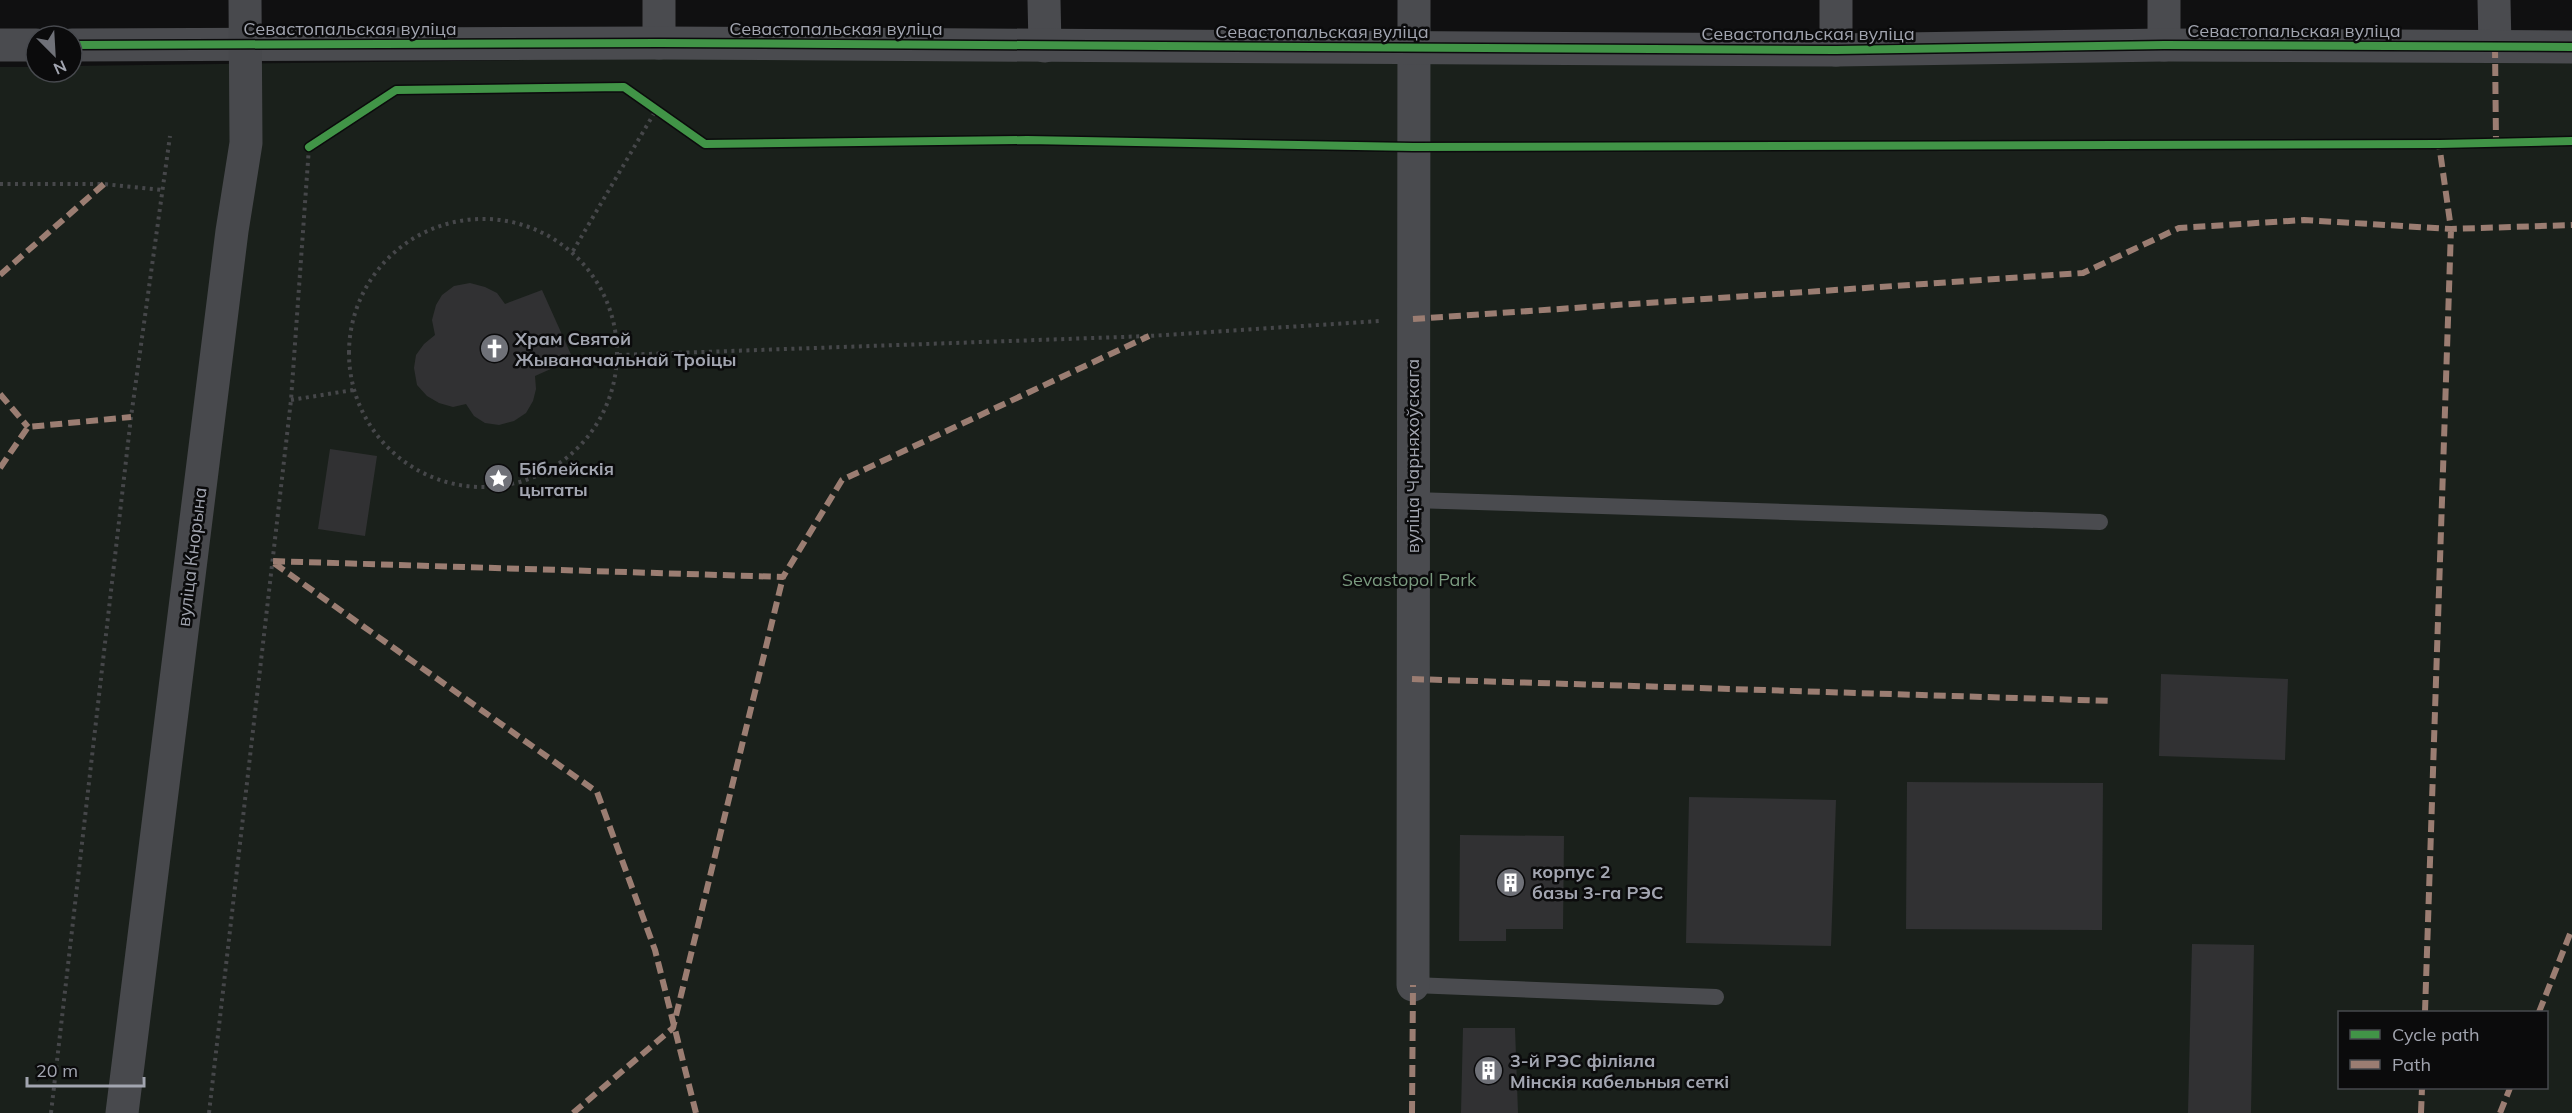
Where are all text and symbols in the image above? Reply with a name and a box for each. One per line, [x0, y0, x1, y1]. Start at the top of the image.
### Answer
street label: Севастопальская вуліца [243, 17, 457, 40]
street label: Севастопальская вуліца [729, 17, 943, 40]
street label: Севастопальская вуліца [2187, 19, 2401, 42]
street label: Севастопальская вуліца [1215, 20, 1429, 43]
street label: Севастопальская вуліца [1701, 22, 1915, 45]
north arrow [24, 24, 84, 84]
text: N [51, 56, 70, 79]
place label: Храм Святой Жываначальнай Троіцы [514, 327, 737, 371]
church icon: Храм Святой Жываначальнай Троіцы [478, 333, 510, 365]
street label: вуліца Чарняхоўскага [1401, 359, 1424, 553]
place label: Біблейскія цытаты [519, 457, 614, 501]
place icon: Біблейскія цытаты [482, 463, 514, 495]
street label: вуліца Кнорына [172, 486, 211, 628]
park label: Sevastopol Park [1342, 568, 1477, 591]
place label: корпус 2 базы 3-га РЭС [1532, 860, 1663, 904]
building icon: корпус 2 базы 3-га РЭС [1495, 866, 1527, 898]
legend [2338, 1011, 2548, 1089]
text: Cycle path [2392, 1023, 2479, 1046]
place label: 3-й РЭС філіяла Мінскія кабельныя сеткі [1510, 1049, 1729, 1093]
scale bar [27, 1050, 144, 1088]
text: Path [2392, 1053, 2431, 1076]
building icon: 3-й РЭС філіяла Мінскія кабельныя сеткі [1473, 1055, 1505, 1087]
text: 20 m [36, 1059, 78, 1082]

